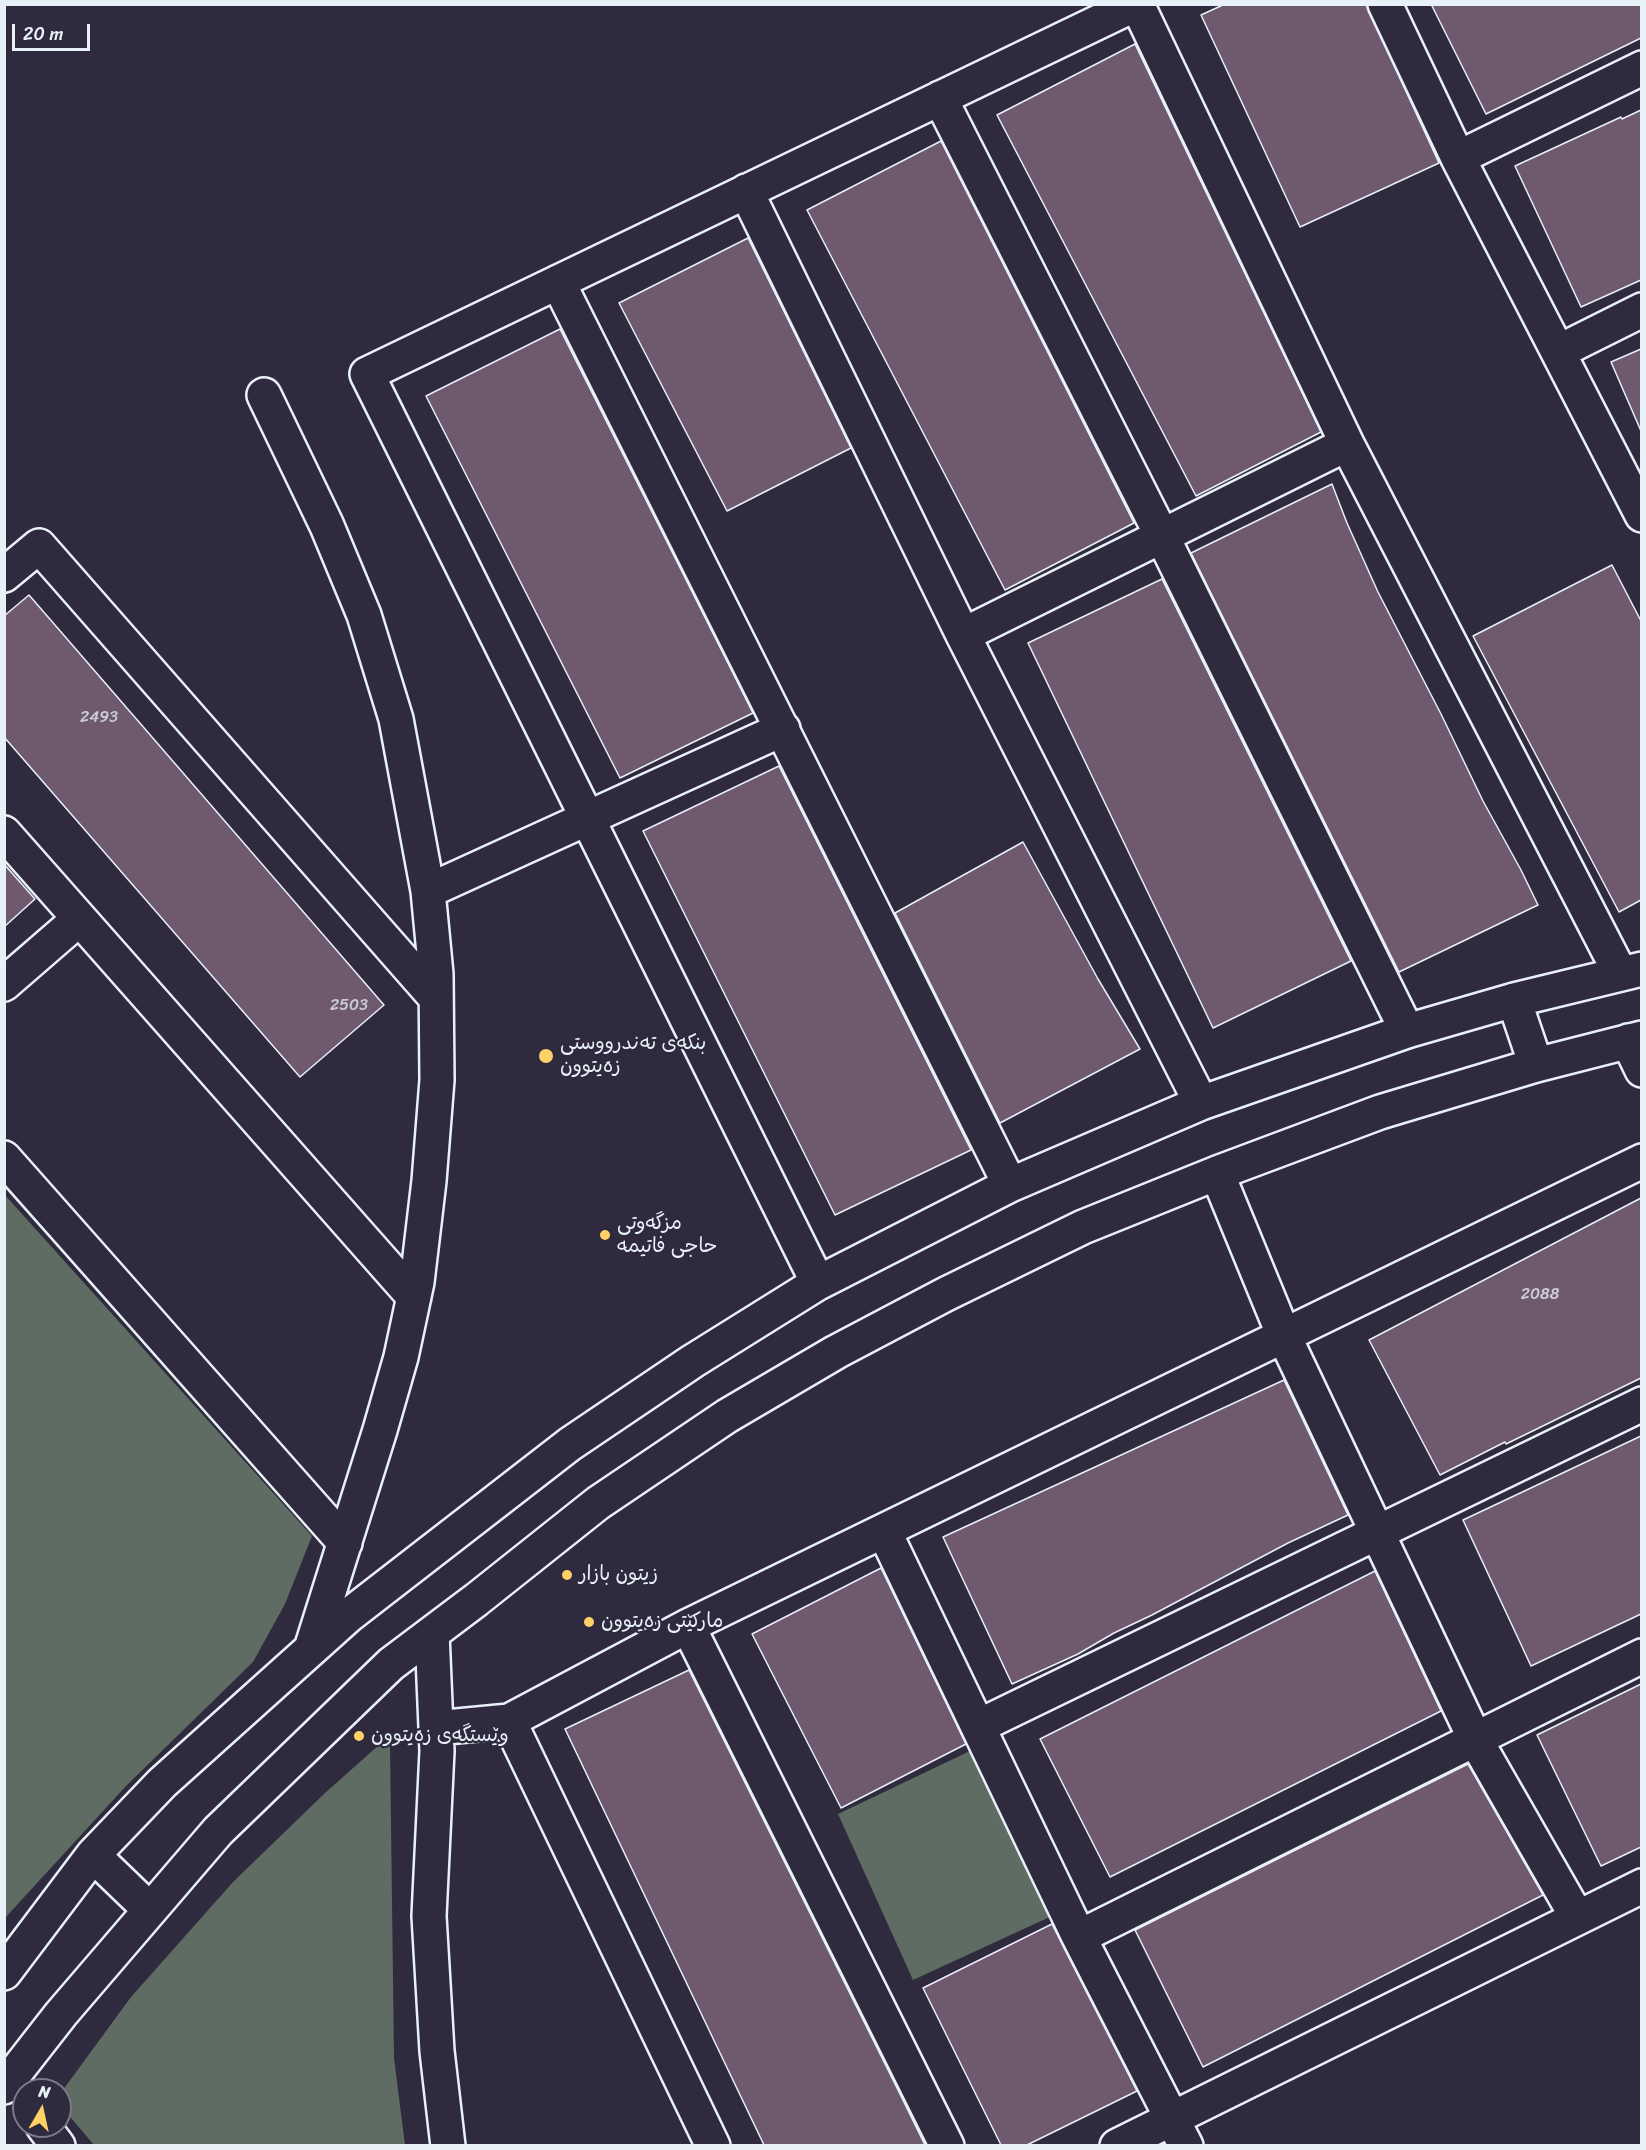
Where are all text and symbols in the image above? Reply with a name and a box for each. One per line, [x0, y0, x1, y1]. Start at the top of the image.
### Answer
scale bar [15, 12, 93, 50]
text: 20 m [23, 18, 63, 50]
house number: 2493 [80, 708, 118, 728]
house number: 2503 [330, 996, 368, 1016]
place label: بنکەی تەندرووستی زەیتوون [560, 1032, 706, 1079]
marker: بنکەی تەندرووستی زەیتوون [537, 1047, 555, 1065]
place label: مزگەوتی حاجی فاتیمە [617, 1212, 718, 1259]
marker: مزگەوتی حاجی فاتیمە [598, 1228, 612, 1242]
house number: 2088 [1521, 1285, 1559, 1305]
place label: زيتون بازار [579, 1563, 658, 1587]
marker: زيتون بازار [560, 1568, 574, 1582]
place label: مارکێتی زەیتوون [601, 1610, 723, 1634]
marker: مارکێتی زەیتوون [582, 1615, 596, 1629]
place label: وێستگەی زەیتوون [371, 1724, 509, 1748]
marker: وێستگەی زەیتوون [352, 1729, 366, 1743]
text: N [37, 2077, 52, 2107]
north arrow [12, 2078, 72, 2138]

